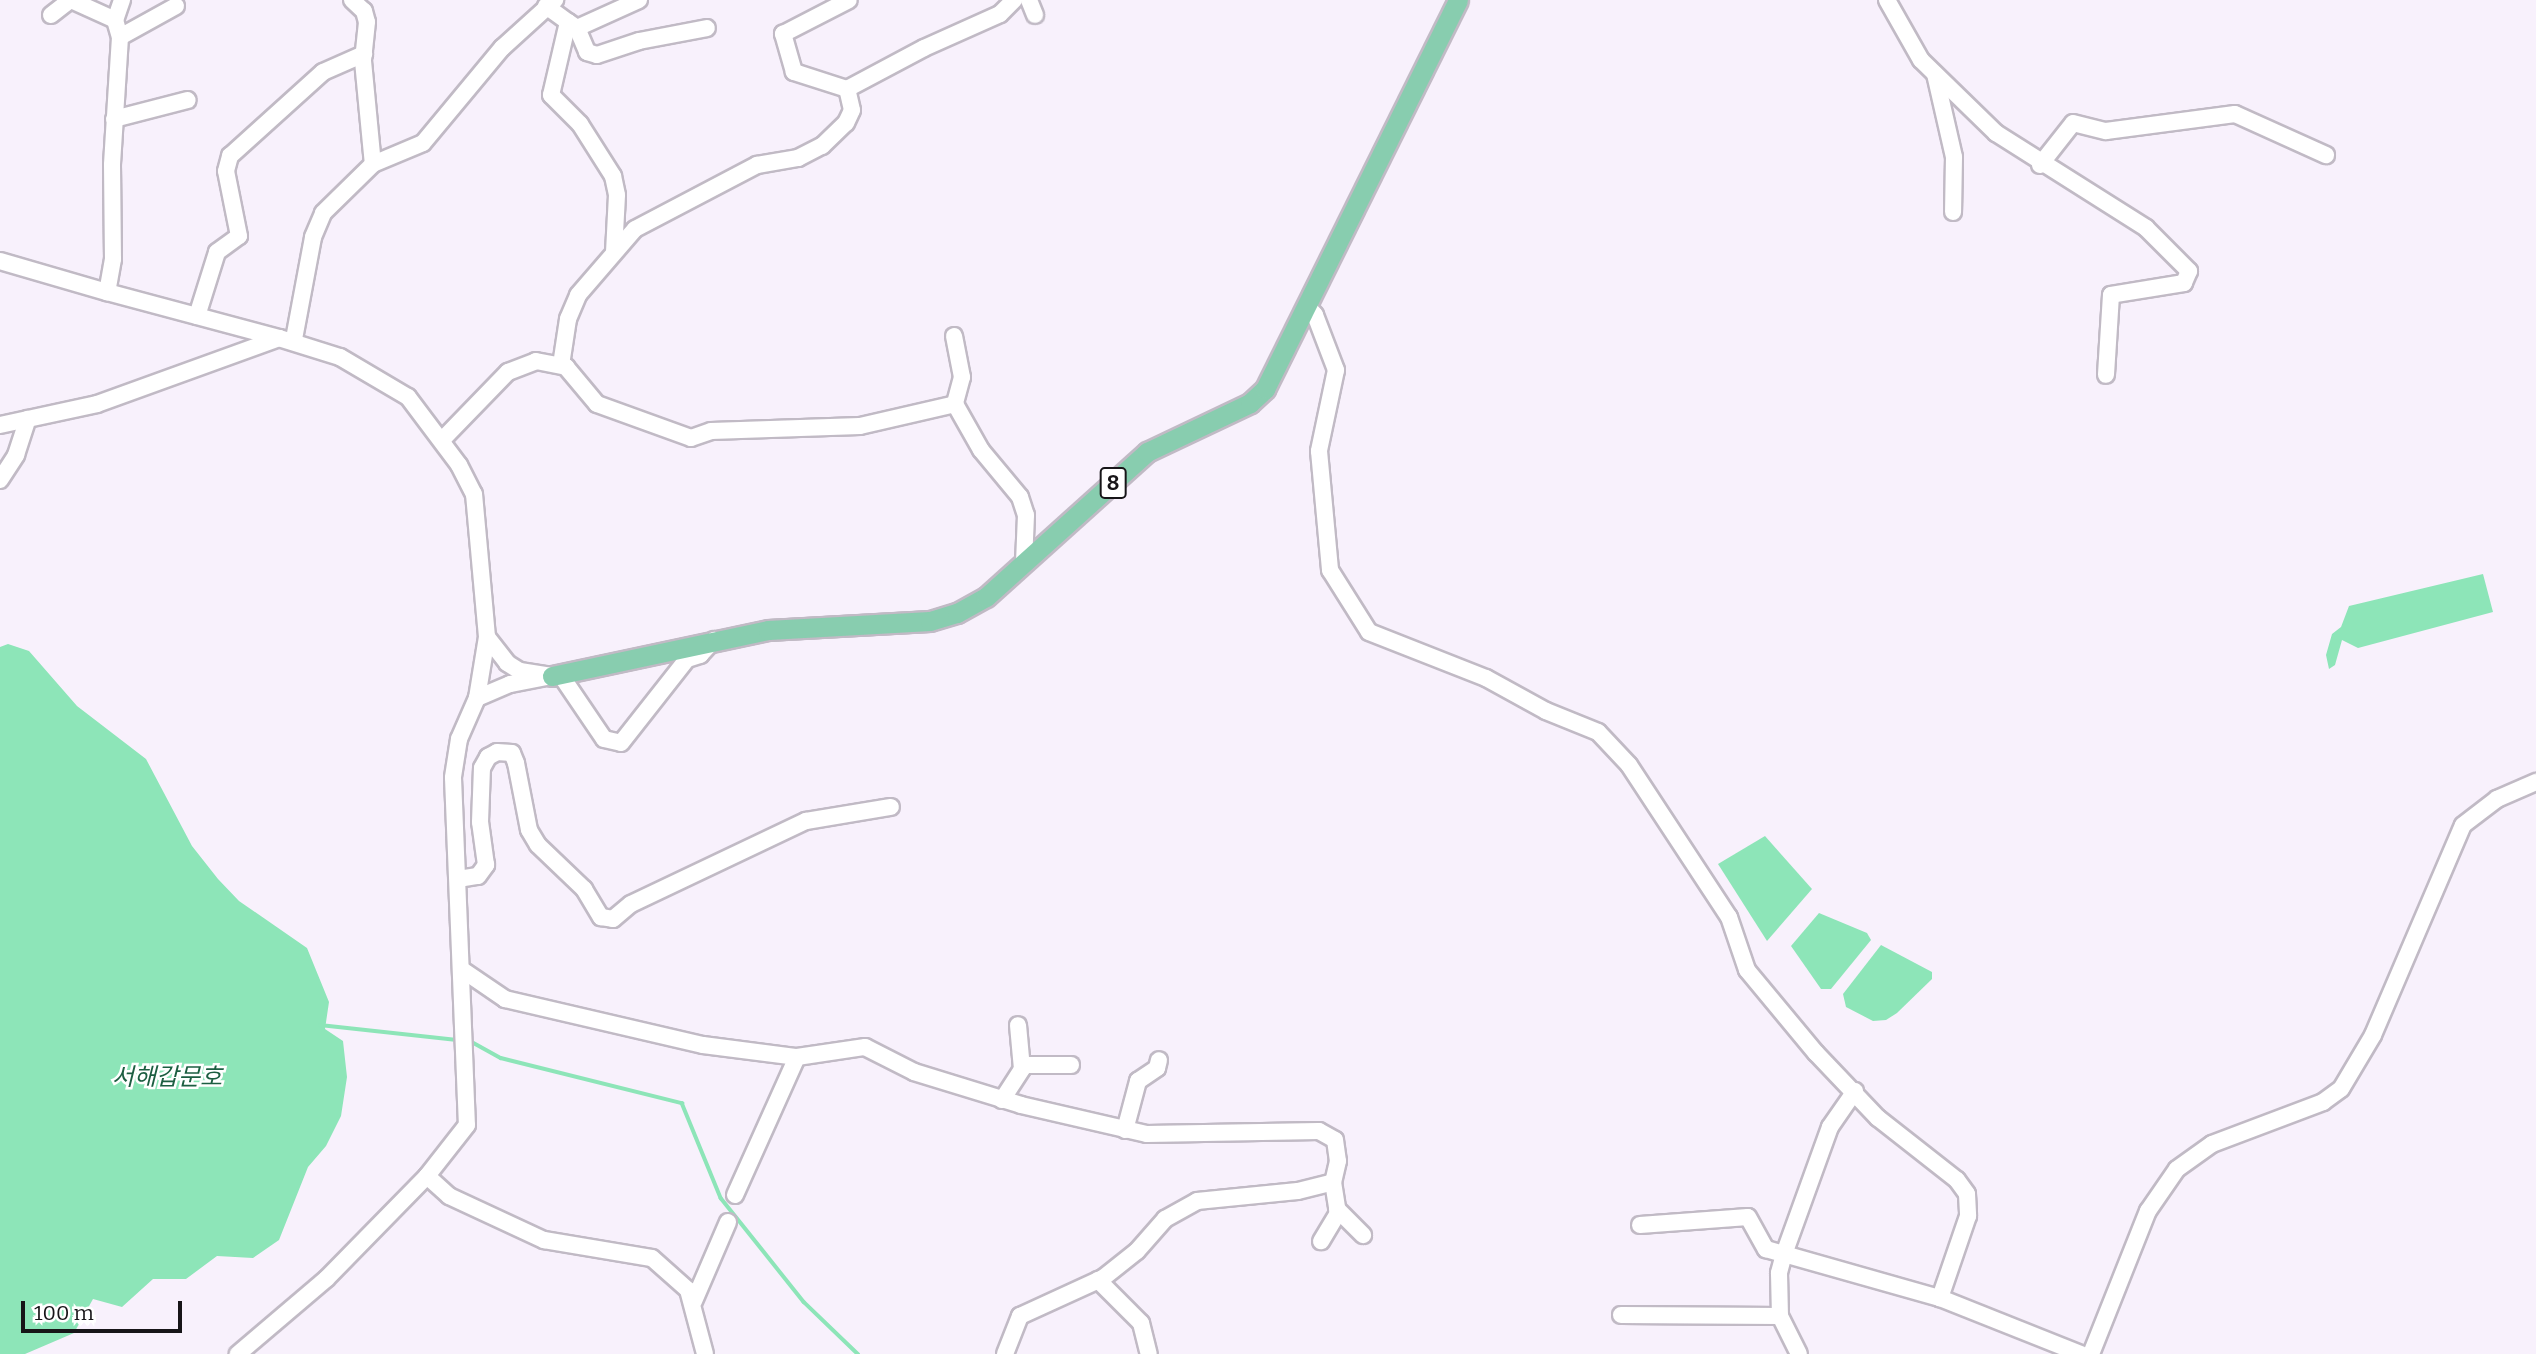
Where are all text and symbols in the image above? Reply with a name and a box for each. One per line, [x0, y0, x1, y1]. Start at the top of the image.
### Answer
road number: 8 [1099, 466, 1127, 500]
water label: 서해갑문호 [112, 1064, 222, 1092]
scale bar [24, 1288, 186, 1332]
text: 100 m [34, 1300, 94, 1326]

